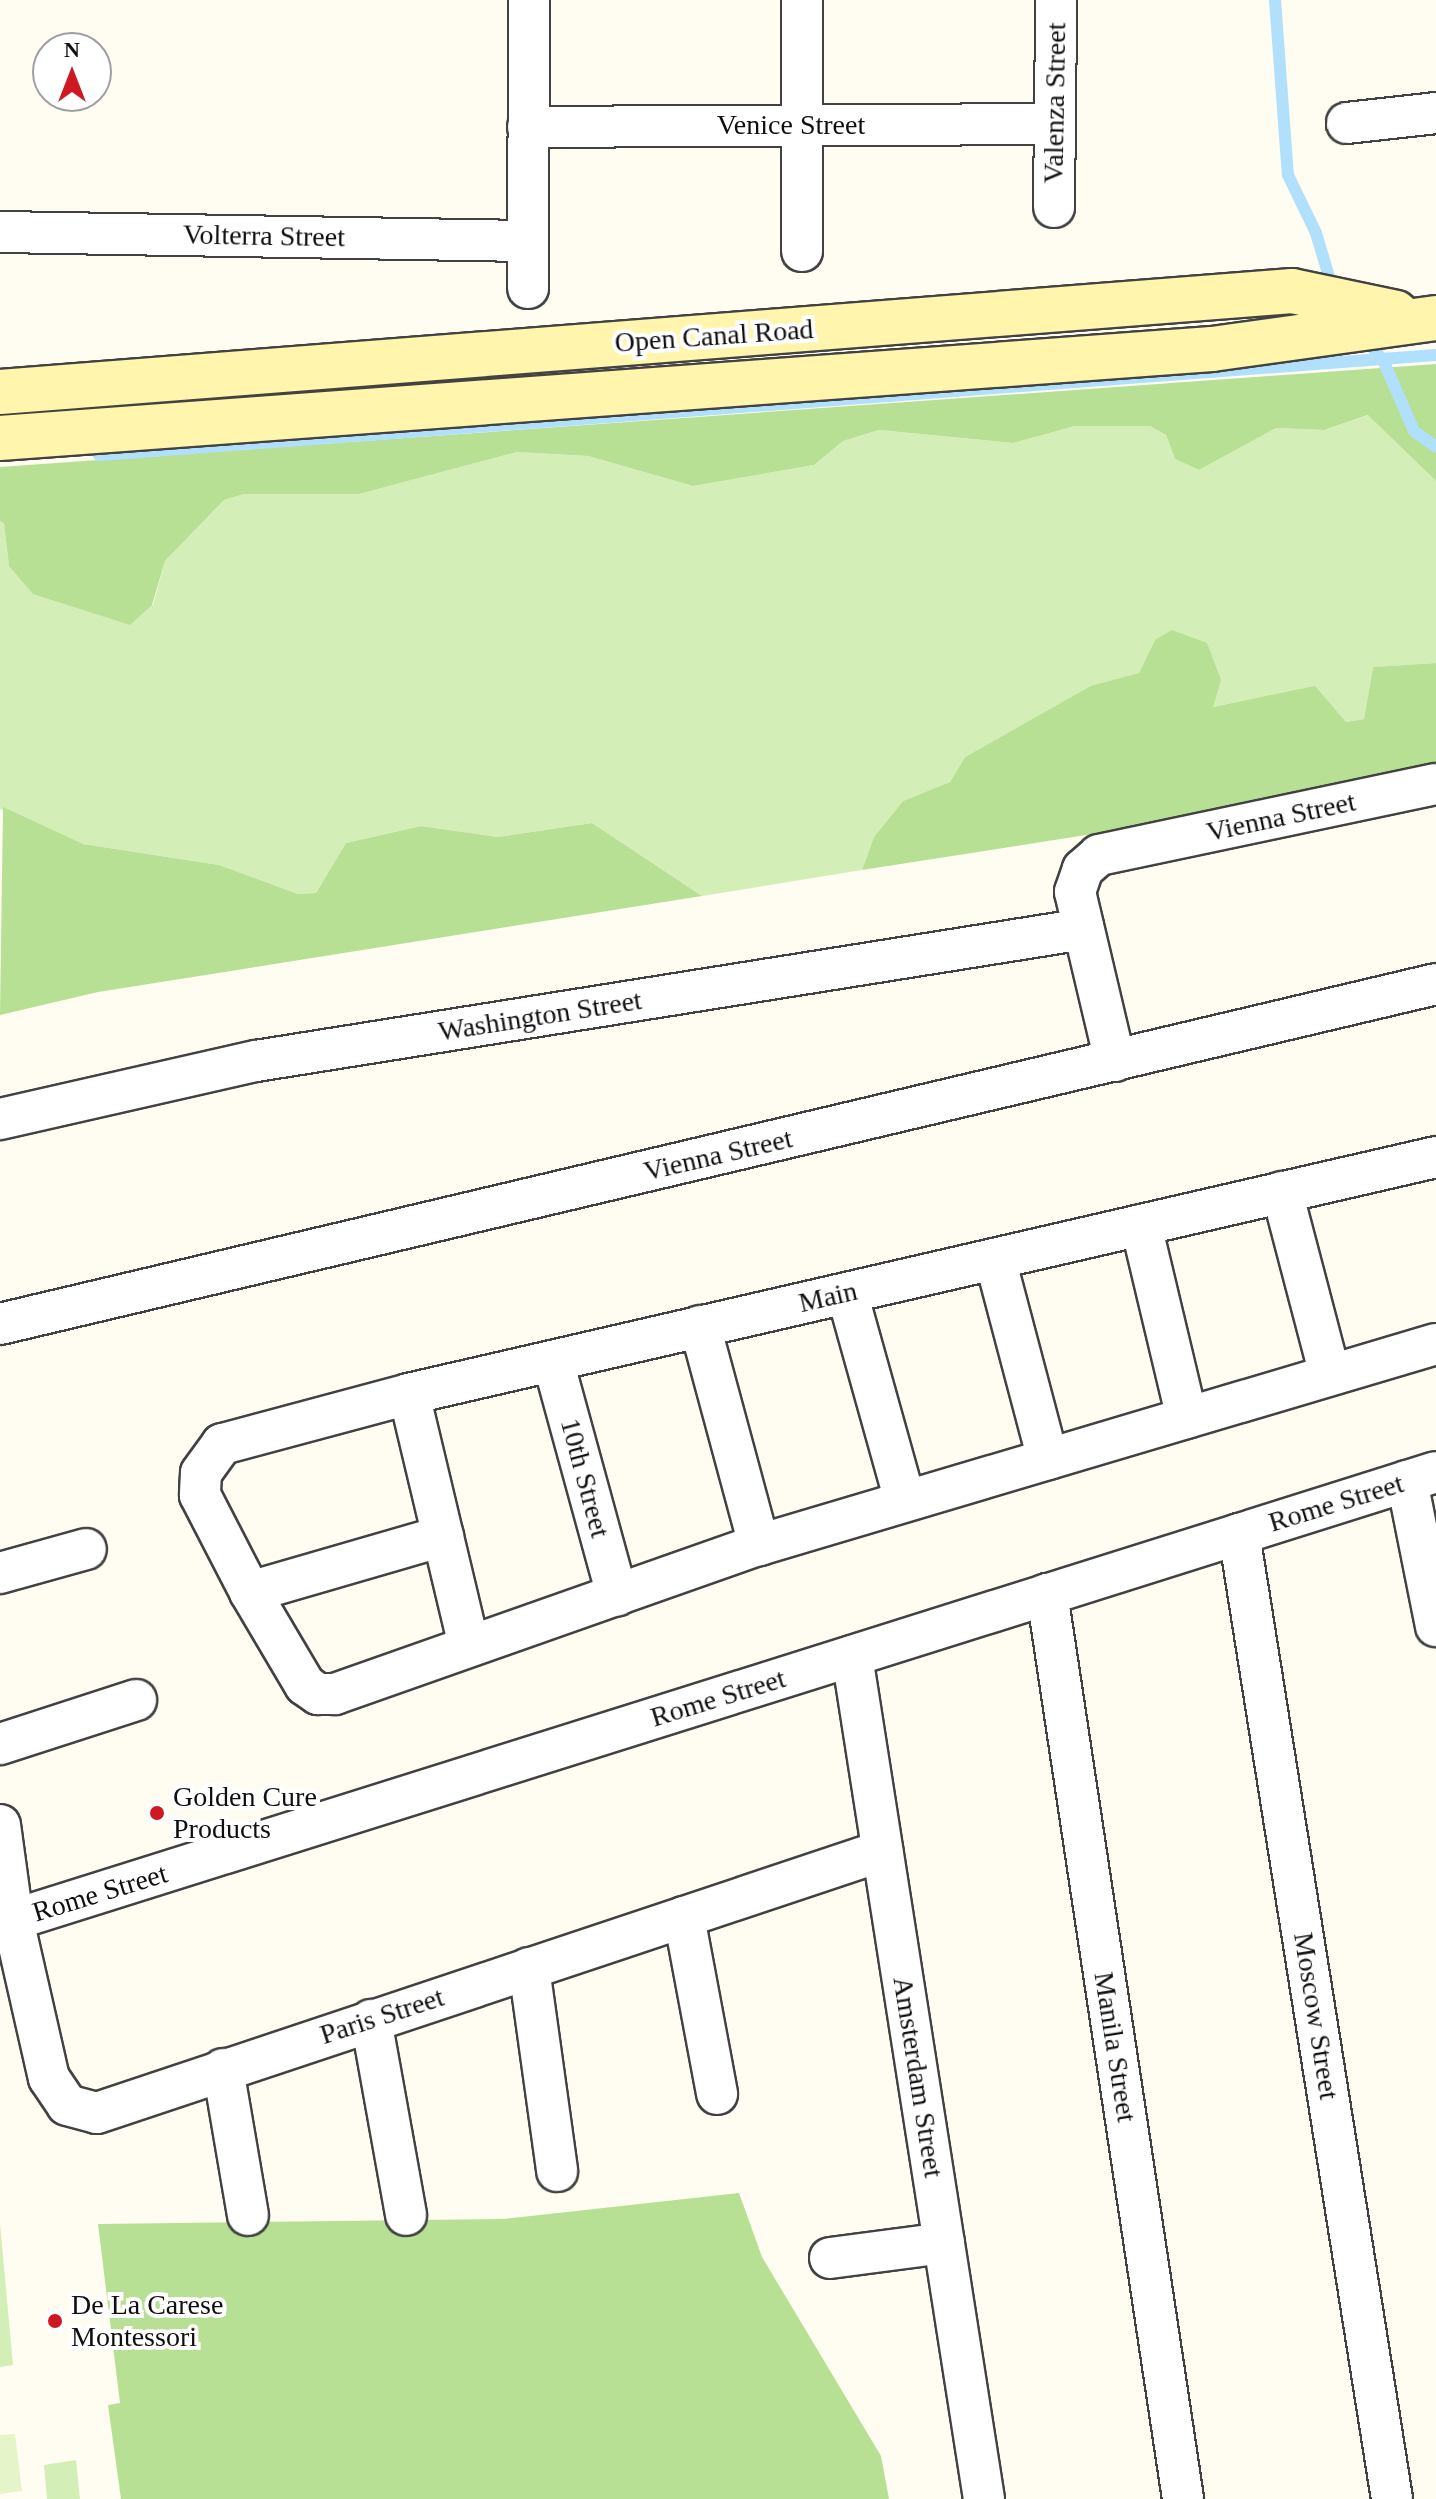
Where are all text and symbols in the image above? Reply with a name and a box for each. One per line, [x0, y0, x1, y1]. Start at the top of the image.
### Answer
street label: Valenza Street [1037, 22, 1073, 184]
north arrow [32, 32, 112, 112]
text: N [64, 37, 80, 62]
street label: Venice Street [717, 108, 865, 142]
street label: Volterra Street [183, 218, 345, 254]
street label: Open Canal Road [614, 312, 814, 360]
street label: Vienna Street [1203, 785, 1359, 849]
street label: Washington Street [436, 983, 644, 1049]
street label: Vienna Street [640, 1122, 796, 1188]
street label: Main [795, 1274, 861, 1320]
street label: 10th Street [553, 1415, 617, 1541]
street label: Rome Street [1265, 1467, 1407, 1539]
street label: Rome Street [647, 1662, 789, 1734]
place label: Golden Cure Products [173, 1780, 317, 1846]
marker: Golden Cure Products [148, 1804, 166, 1822]
street label: Rome Street [29, 1857, 171, 1929]
street label: Moscow Street [1286, 1930, 1346, 2102]
street label: Manila Street [1087, 1969, 1143, 2125]
street label: Amsterdam Street [886, 1974, 950, 2180]
street label: Paris Street [316, 1980, 448, 2052]
place label: De La Carese Montessori [71, 2288, 223, 2354]
marker: De La Carese Montessori [46, 2312, 64, 2330]

